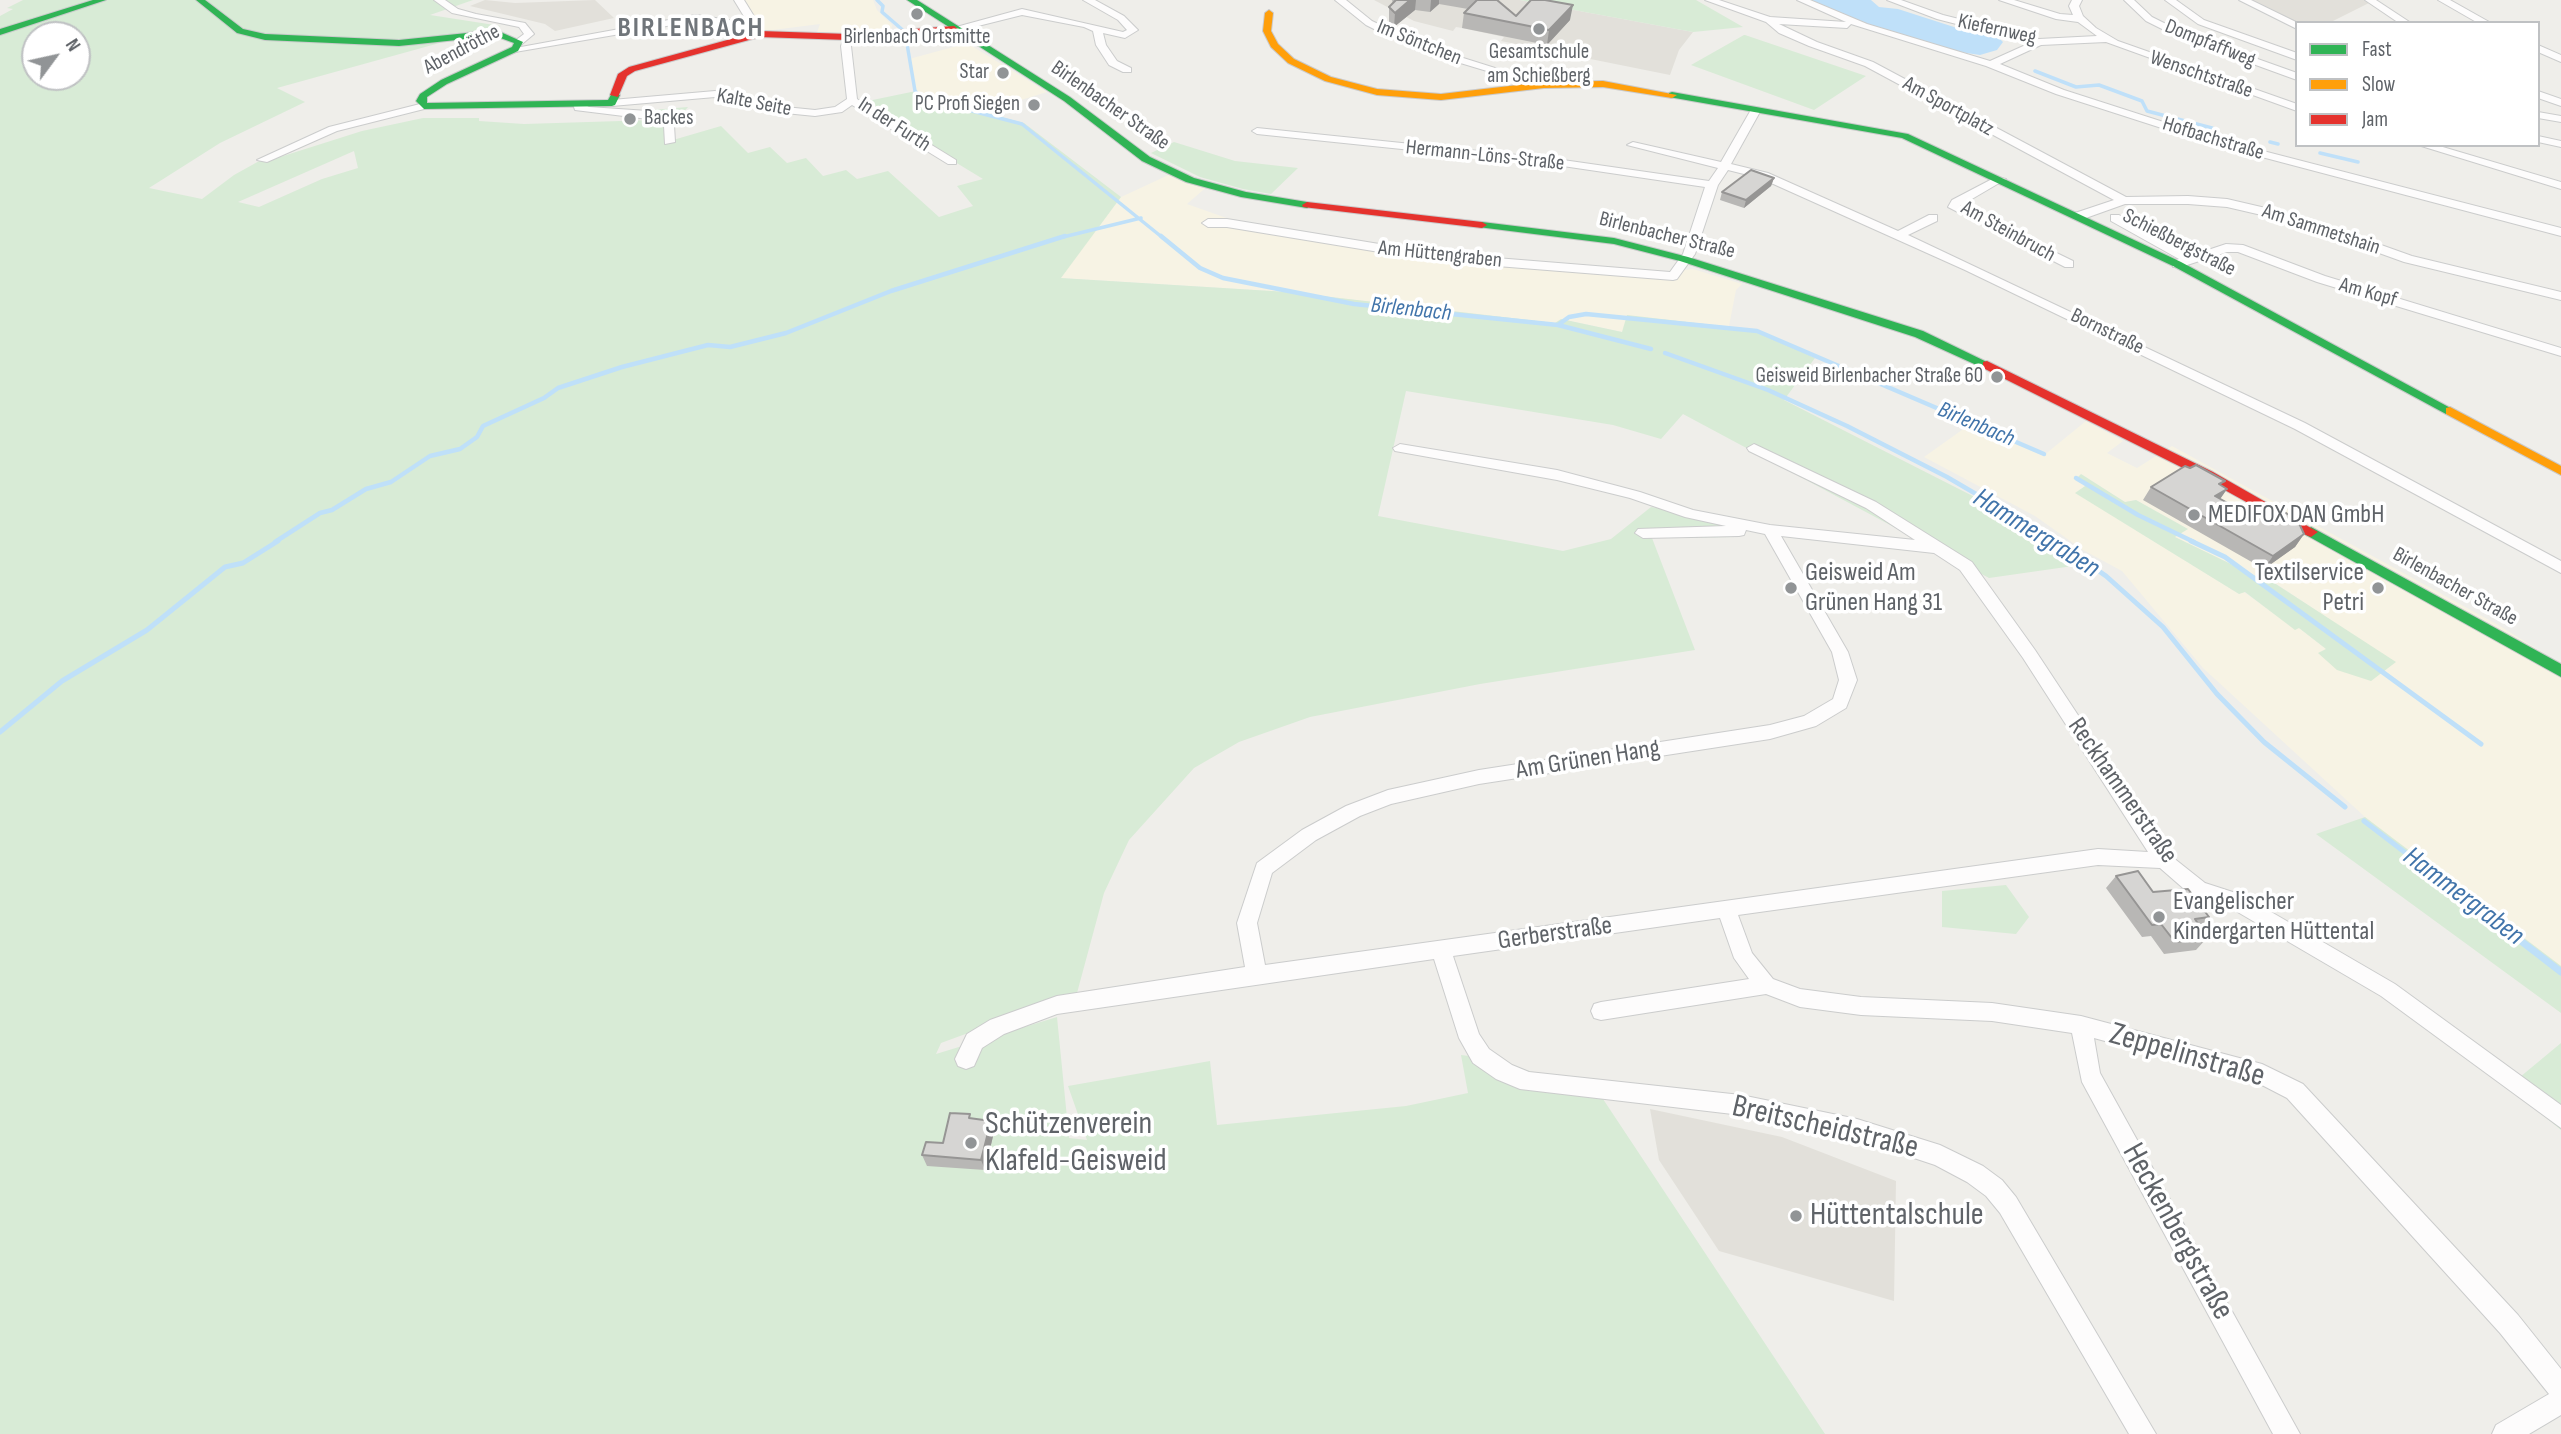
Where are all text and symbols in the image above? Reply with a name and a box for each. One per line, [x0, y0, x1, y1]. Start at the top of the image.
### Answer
marker: Birlenbach Ortsmitte [909, 6, 925, 22]
street label: Kiefernweg [1956, 9, 2038, 51]
district label: BIRLENBACH [619, 12, 763, 46]
street label: Dompfaffweg [2161, 14, 2259, 74]
street label: Im Söntchen [1373, 15, 1465, 71]
street label: Abendröthe [420, 20, 504, 80]
north arrow [21, 21, 91, 91]
marker: Gesamtschule am Schießberg [1531, 21, 1547, 37]
legend [2295, 21, 2540, 147]
place label: Birlenbach Ortsmitte [844, 25, 990, 51]
text: N [60, 35, 85, 56]
text: Fast [2362, 37, 2392, 62]
place label: Gesamtschule am Schießberg [1487, 40, 1591, 90]
street label: Wenschtstraße [2146, 46, 2256, 104]
street label: Birlenbacher Straße [1046, 56, 1174, 156]
place label: Star [960, 60, 989, 86]
marker: Star [995, 65, 1011, 81]
street label: Am Sportplatz [1898, 72, 1998, 142]
text: Slow [2362, 72, 2395, 97]
street label: Kalte Seite [715, 83, 793, 123]
street label: In der Furth [853, 92, 935, 158]
place label: PC Profi Siegen [915, 92, 1020, 118]
marker: PC Profi Siegen [1026, 97, 1042, 113]
place label: Backes [644, 106, 694, 132]
text: Jam [2362, 107, 2388, 132]
marker: Backes [622, 111, 638, 127]
street label: Hofbachstraße [2159, 112, 2267, 166]
street label: Hermann-Löns-Straße [1405, 135, 1565, 177]
street label: Am Steinbruch [1957, 196, 2059, 268]
street label: Am Sammetshain [2259, 199, 2383, 261]
street label: Schießbergstraße [2118, 204, 2240, 282]
street label: Birlenbacher Straße [1597, 207, 1737, 265]
street label: Am Hüttengraben [1377, 236, 1503, 274]
street label: Am Kopf [2336, 273, 2400, 313]
water label: Birlenbach [1369, 292, 1453, 328]
street label: Bornstraße [2066, 304, 2148, 360]
place label: Geisweid Birlenbacher Straße 60 [1756, 364, 1983, 390]
marker: Geisweid Birlenbacher Straße 60 [1989, 369, 2005, 385]
water label: Birlenbach [1933, 397, 2019, 453]
water label: Hammergraben [1966, 482, 2106, 586]
place label: MEDIFOX DAN GmbH [2208, 499, 2384, 531]
marker: MEDIFOX DAN GmbH [2186, 507, 2202, 523]
street label: Birlenbacher Straße [2388, 542, 2522, 632]
place label: Geisweid Am Grünen Hang 31 [1805, 557, 1942, 618]
place label: Textilservice Petri [2255, 557, 2364, 618]
marker: Geisweid Am Grünen Hang 31 [1783, 580, 1799, 596]
marker: Textilservice Petri [2370, 580, 2386, 596]
street label: Reckhammerstraße [2060, 712, 2184, 870]
street label: Am Grünen Hang [1514, 733, 1662, 787]
water label: Hammergraben [2396, 841, 2530, 953]
place label: Evangelischer Kindergarten Hüttental [2173, 886, 2374, 948]
marker: Evangelischer Kindergarten Hüttental [2151, 909, 2167, 925]
street label: Gerberstraße [1496, 911, 1614, 957]
street label: Zeppelinstraße [2105, 1016, 2269, 1096]
street label: Breitscheidstraße [1728, 1088, 1922, 1168]
place label: Schützenverein Klafeld-Geisweid [985, 1106, 1167, 1181]
marker: Schützenverein Klafeld-Geisweid [963, 1135, 979, 1151]
street label: Heckenbergstraße [2113, 1137, 2241, 1327]
place label: Hüttentalschule [1810, 1197, 1984, 1235]
marker: Hüttentalschule [1788, 1208, 1804, 1224]

